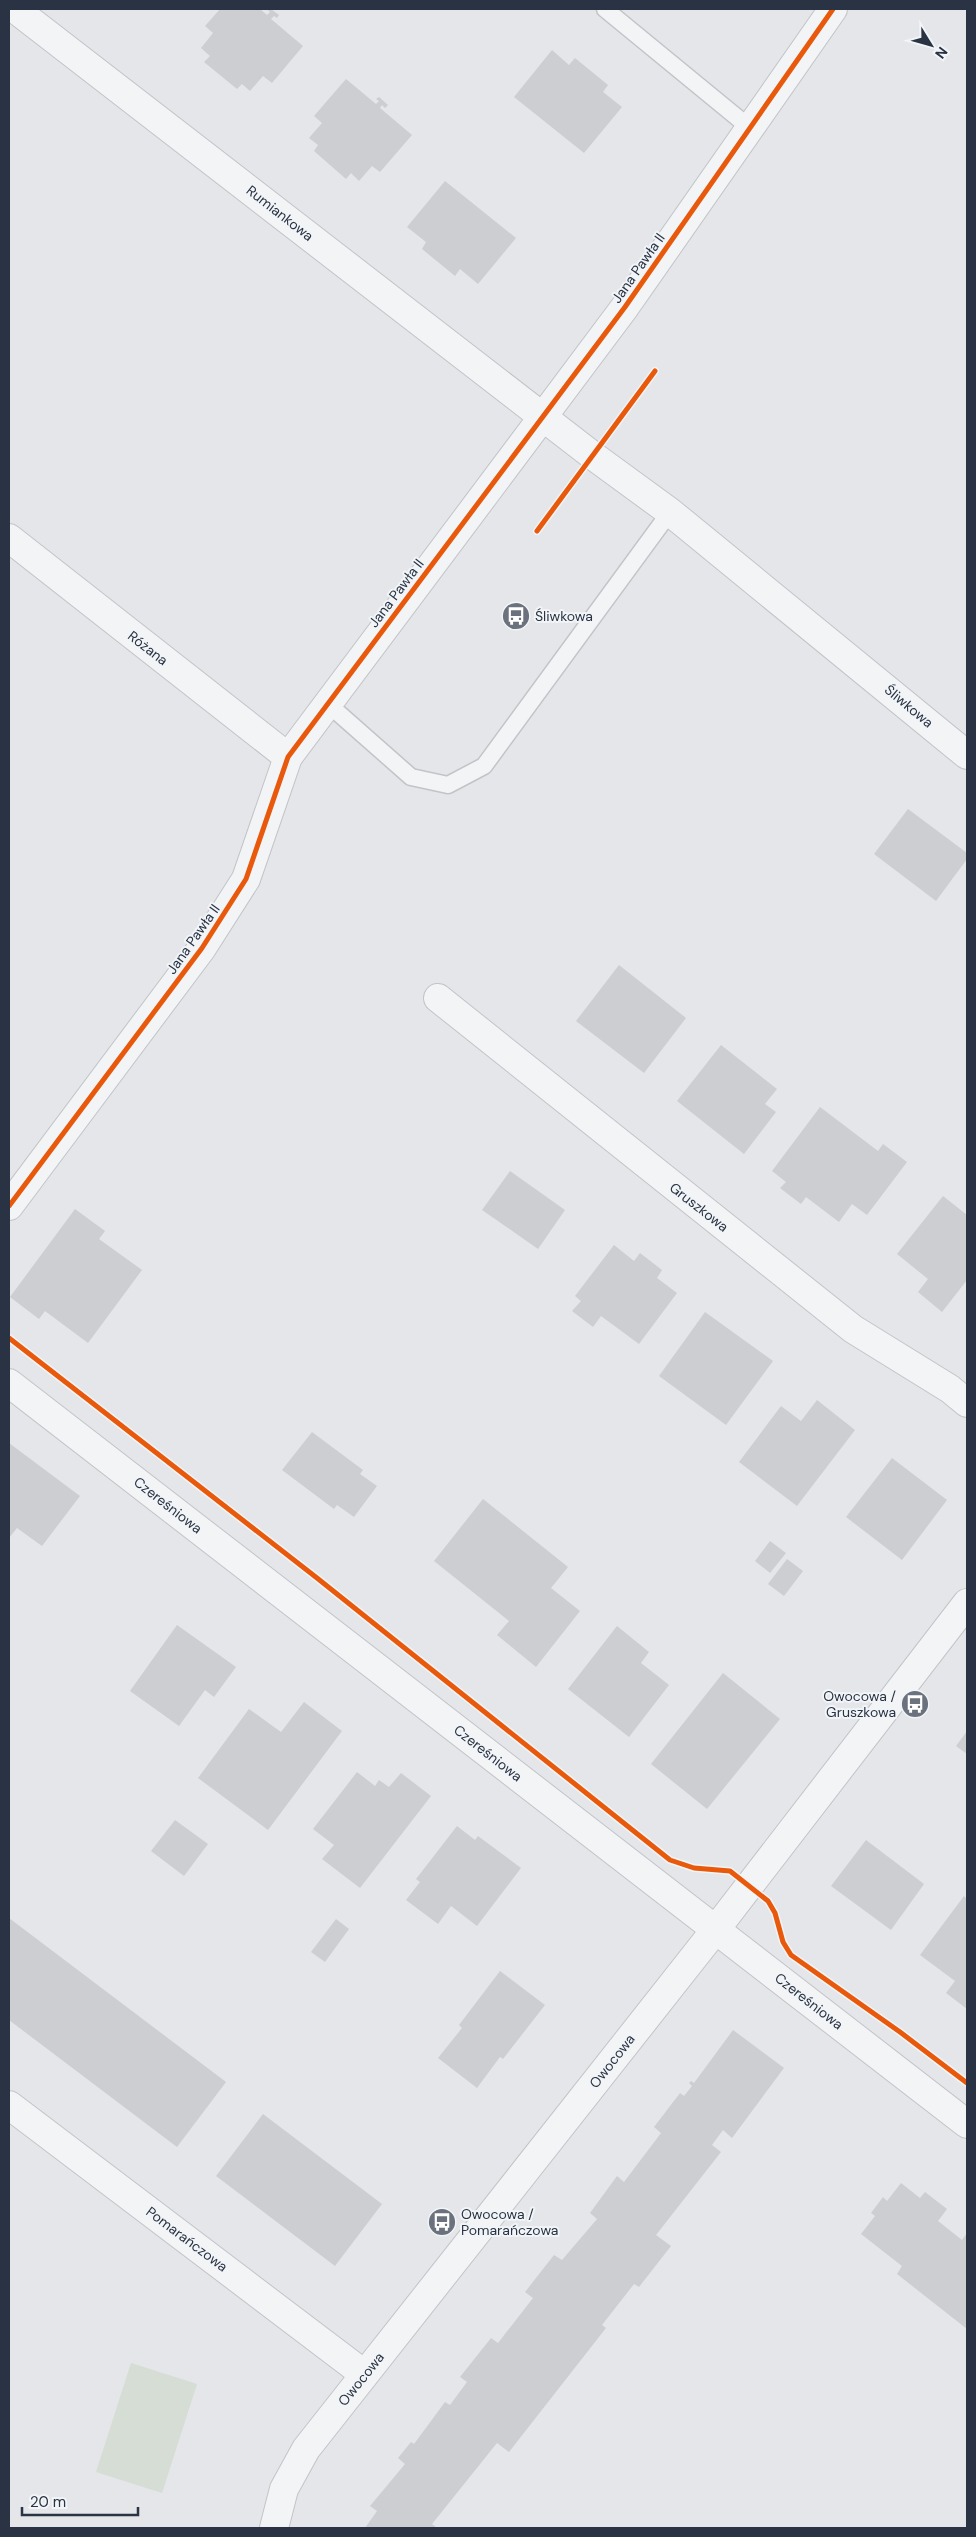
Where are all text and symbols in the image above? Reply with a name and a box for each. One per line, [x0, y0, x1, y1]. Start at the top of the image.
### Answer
north arrow [906, 20, 956, 70]
text: N [931, 43, 952, 62]
street label: Rumiankowa [243, 181, 317, 245]
street label: Jana Pawła II [607, 230, 669, 306]
street label: Jana Pawła II [364, 555, 428, 631]
bus stop icon: Śliwkowa [501, 601, 531, 631]
place label: Śliwkowa [535, 607, 593, 625]
street label: Różana [124, 627, 172, 669]
street label: Śliwkowa [881, 680, 937, 732]
street label: Jana Pawła II [162, 901, 224, 977]
street label: Gruszkowa [666, 1178, 732, 1236]
street label: Czereśniowa [130, 1473, 206, 1537]
place label: Owocowa / Gruszkowa [823, 1687, 897, 1721]
bus stop icon: Owocowa / Gruszkowa [900, 1689, 930, 1719]
street label: Czereśniowa [450, 1721, 526, 1785]
street label: Czereśniowa [771, 1969, 847, 2033]
street label: Owocowa [585, 2030, 639, 2092]
street label: Pomarańczowa [143, 2202, 231, 2276]
place label: Owocowa / Pomarańczowa [461, 2205, 558, 2239]
bus stop icon: Owocowa / Pomarańczowa [427, 2207, 457, 2237]
street label: Owocowa [334, 2349, 388, 2409]
scale bar [22, 2484, 139, 2516]
text: 20 m [30, 2492, 66, 2512]

